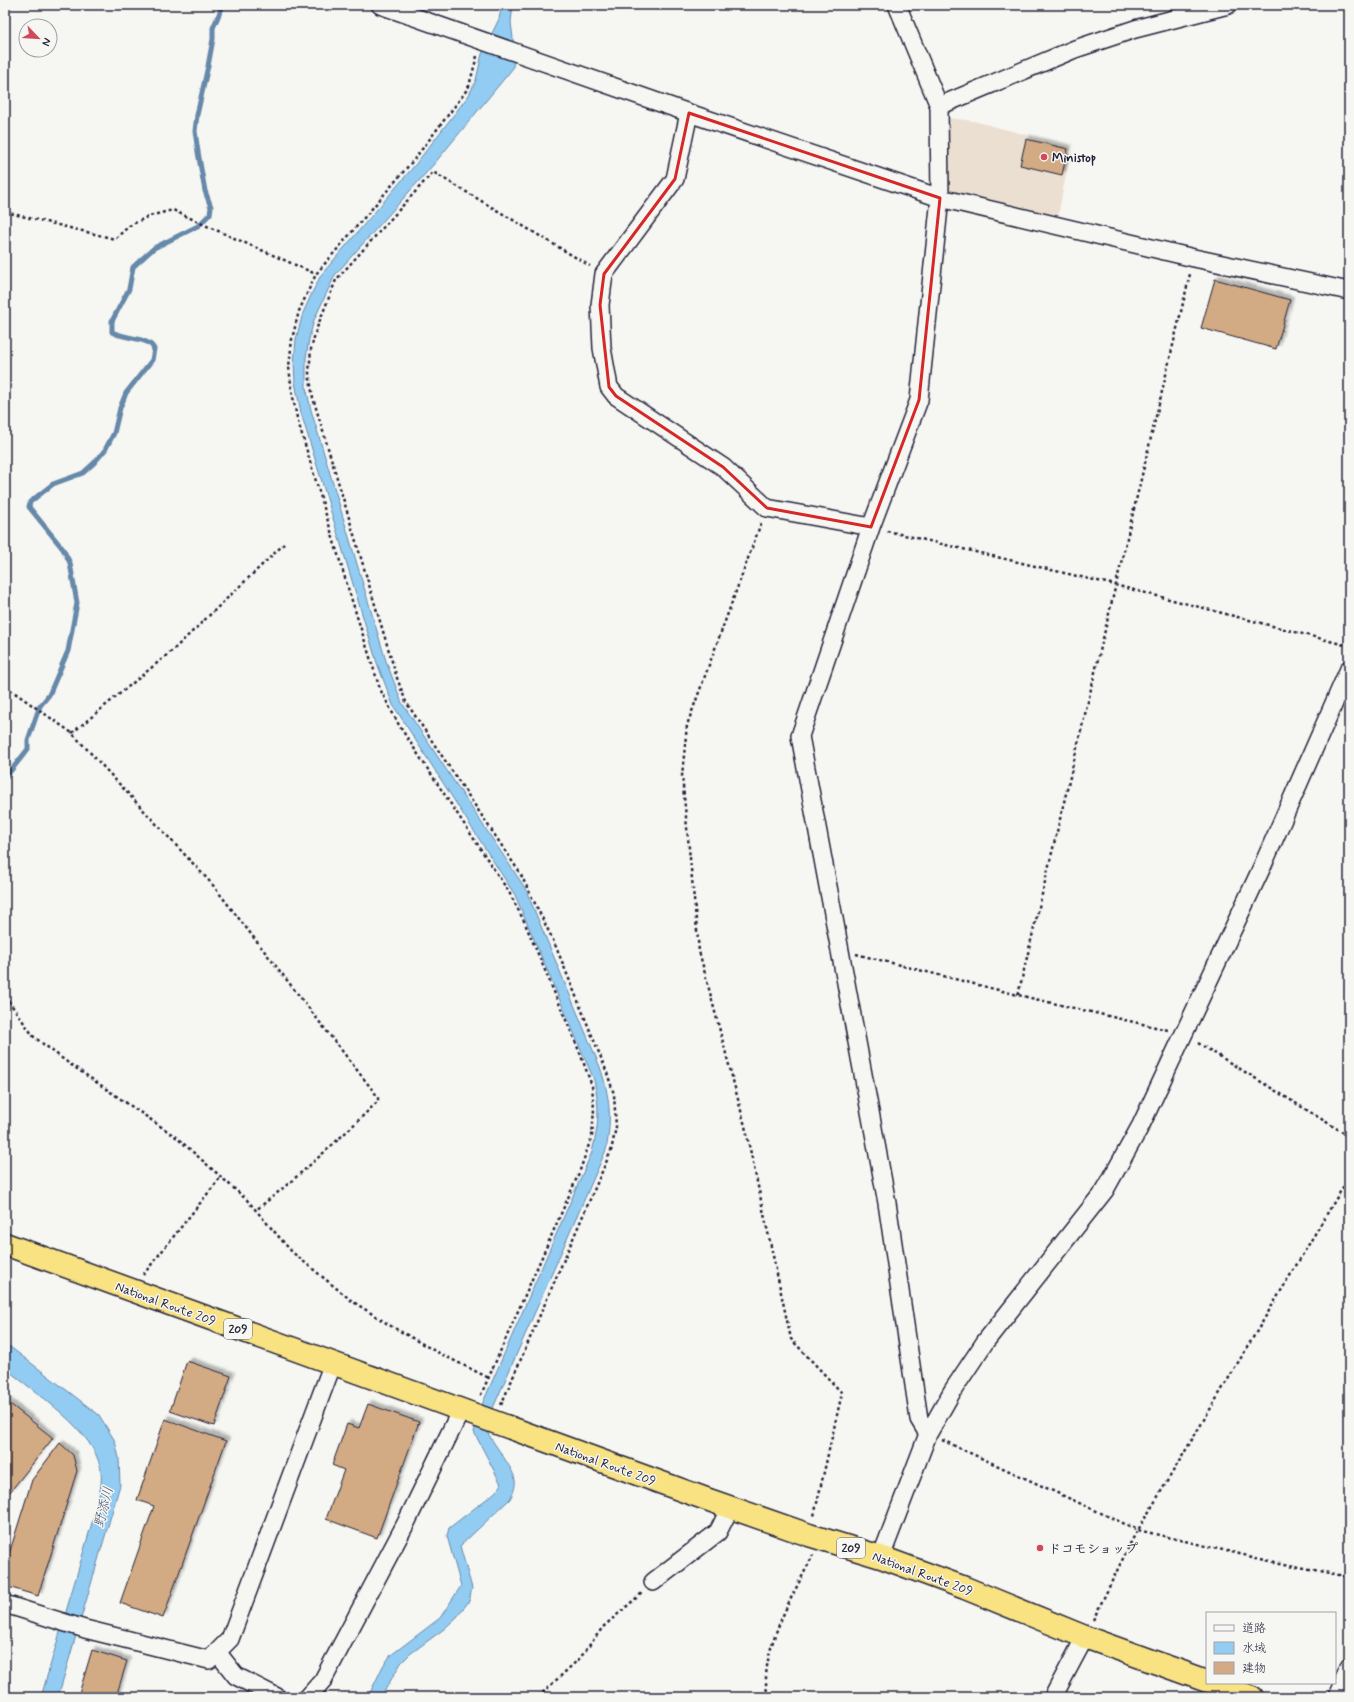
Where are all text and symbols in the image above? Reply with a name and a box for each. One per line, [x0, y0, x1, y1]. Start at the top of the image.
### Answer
north arrow [18, 18, 58, 58]
text: N [38, 36, 54, 48]
place label: Ministop [1052, 150, 1096, 167]
marker: Ministop [1039, 152, 1049, 162]
street label: National Route 209 [113, 1278, 218, 1330]
road number: 209 [224, 1319, 252, 1339]
street label: National Route 209 [553, 1438, 658, 1490]
water label: 野添川 [90, 1485, 118, 1530]
road number: 209 [837, 1538, 865, 1558]
place label: ドコモショップ [1048, 1541, 1138, 1558]
marker: ドコモショップ [1035, 1543, 1045, 1553]
street label: National Route 209 [870, 1548, 975, 1600]
legend [1206, 1612, 1336, 1684]
text: 道路 [1242, 1621, 1266, 1637]
text: 水域 [1242, 1641, 1266, 1657]
text: 建物 [1242, 1661, 1266, 1677]

